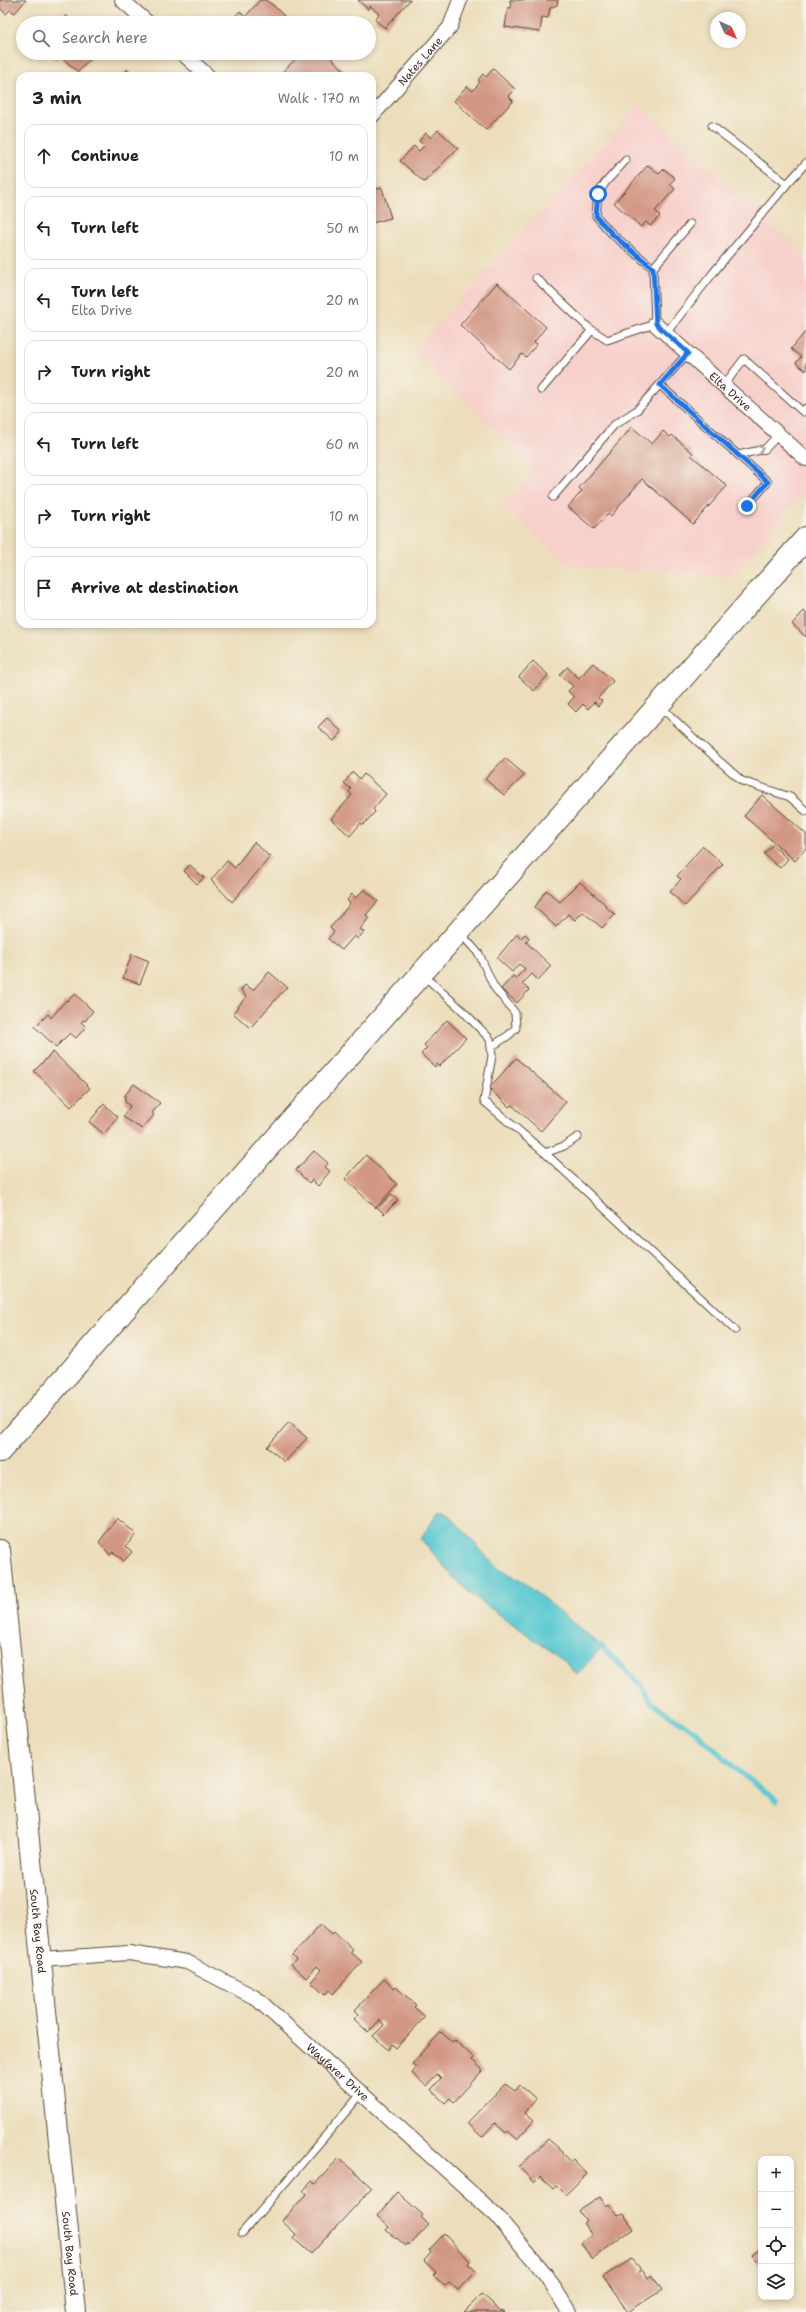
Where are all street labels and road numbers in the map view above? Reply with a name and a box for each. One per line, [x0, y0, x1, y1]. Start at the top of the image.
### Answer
street label: Nates Lane [395, 34, 446, 89]
street label: Elta Drive [706, 369, 754, 415]
street label: South Bay Road [26, 1888, 49, 1974]
street label: Wayfarer Drive [303, 2040, 372, 2105]
street label: South Bay Road [58, 2211, 81, 2297]

